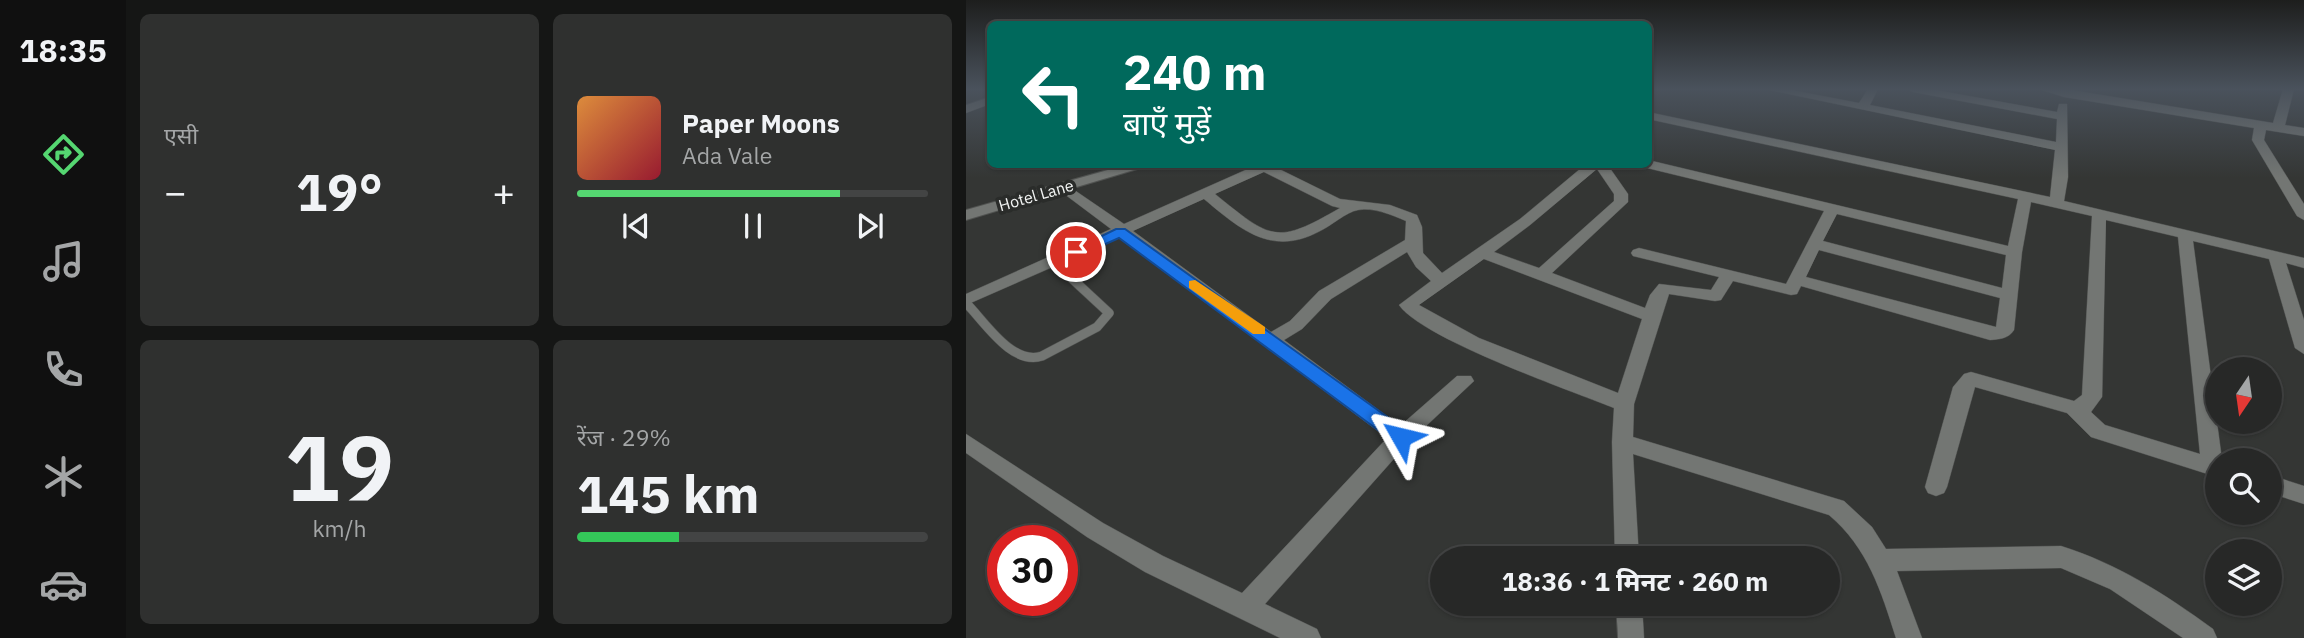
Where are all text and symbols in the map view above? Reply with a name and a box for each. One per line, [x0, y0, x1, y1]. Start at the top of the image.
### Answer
text: 18:35 [19, 29, 107, 71]
text: 240 m [1123, 40, 1267, 103]
icon: left [1008, 49, 1099, 140]
text: बाएँ मुड़ें [1123, 102, 1211, 144]
text: Paper Moons [682, 106, 840, 140]
text: एसी [164, 120, 198, 150]
icon: directions [39, 130, 88, 179]
text: Ada Vale [682, 140, 772, 170]
text: 19° [296, 158, 383, 225]
text: − [164, 167, 187, 216]
text: + [492, 167, 515, 216]
street label: Hotel Lane [996, 175, 1076, 215]
icon: previous [617, 207, 655, 245]
icon: pause [734, 207, 772, 245]
icon: next [851, 207, 889, 245]
pin [1046, 222, 1106, 282]
icon: arrive [1057, 233, 1095, 271]
icon: music [39, 237, 88, 286]
icon: phone [39, 345, 88, 394]
north arrow [2205, 357, 2282, 434]
map controls [2205, 357, 2282, 616]
position arrow [1364, 400, 1438, 474]
text: 19 [285, 408, 394, 526]
text: रेंज · 29% [577, 422, 671, 452]
button: search [2205, 448, 2282, 525]
icon: climate [39, 452, 88, 501]
text: 145 km [577, 460, 759, 527]
text: km/h [312, 513, 367, 543]
speed limit sign: 30 [987, 525, 1078, 616]
button: layers [2205, 539, 2282, 616]
icon: car [39, 560, 88, 609]
text: 18:36 · 1 मिनट · 260 m [1502, 564, 1768, 598]

